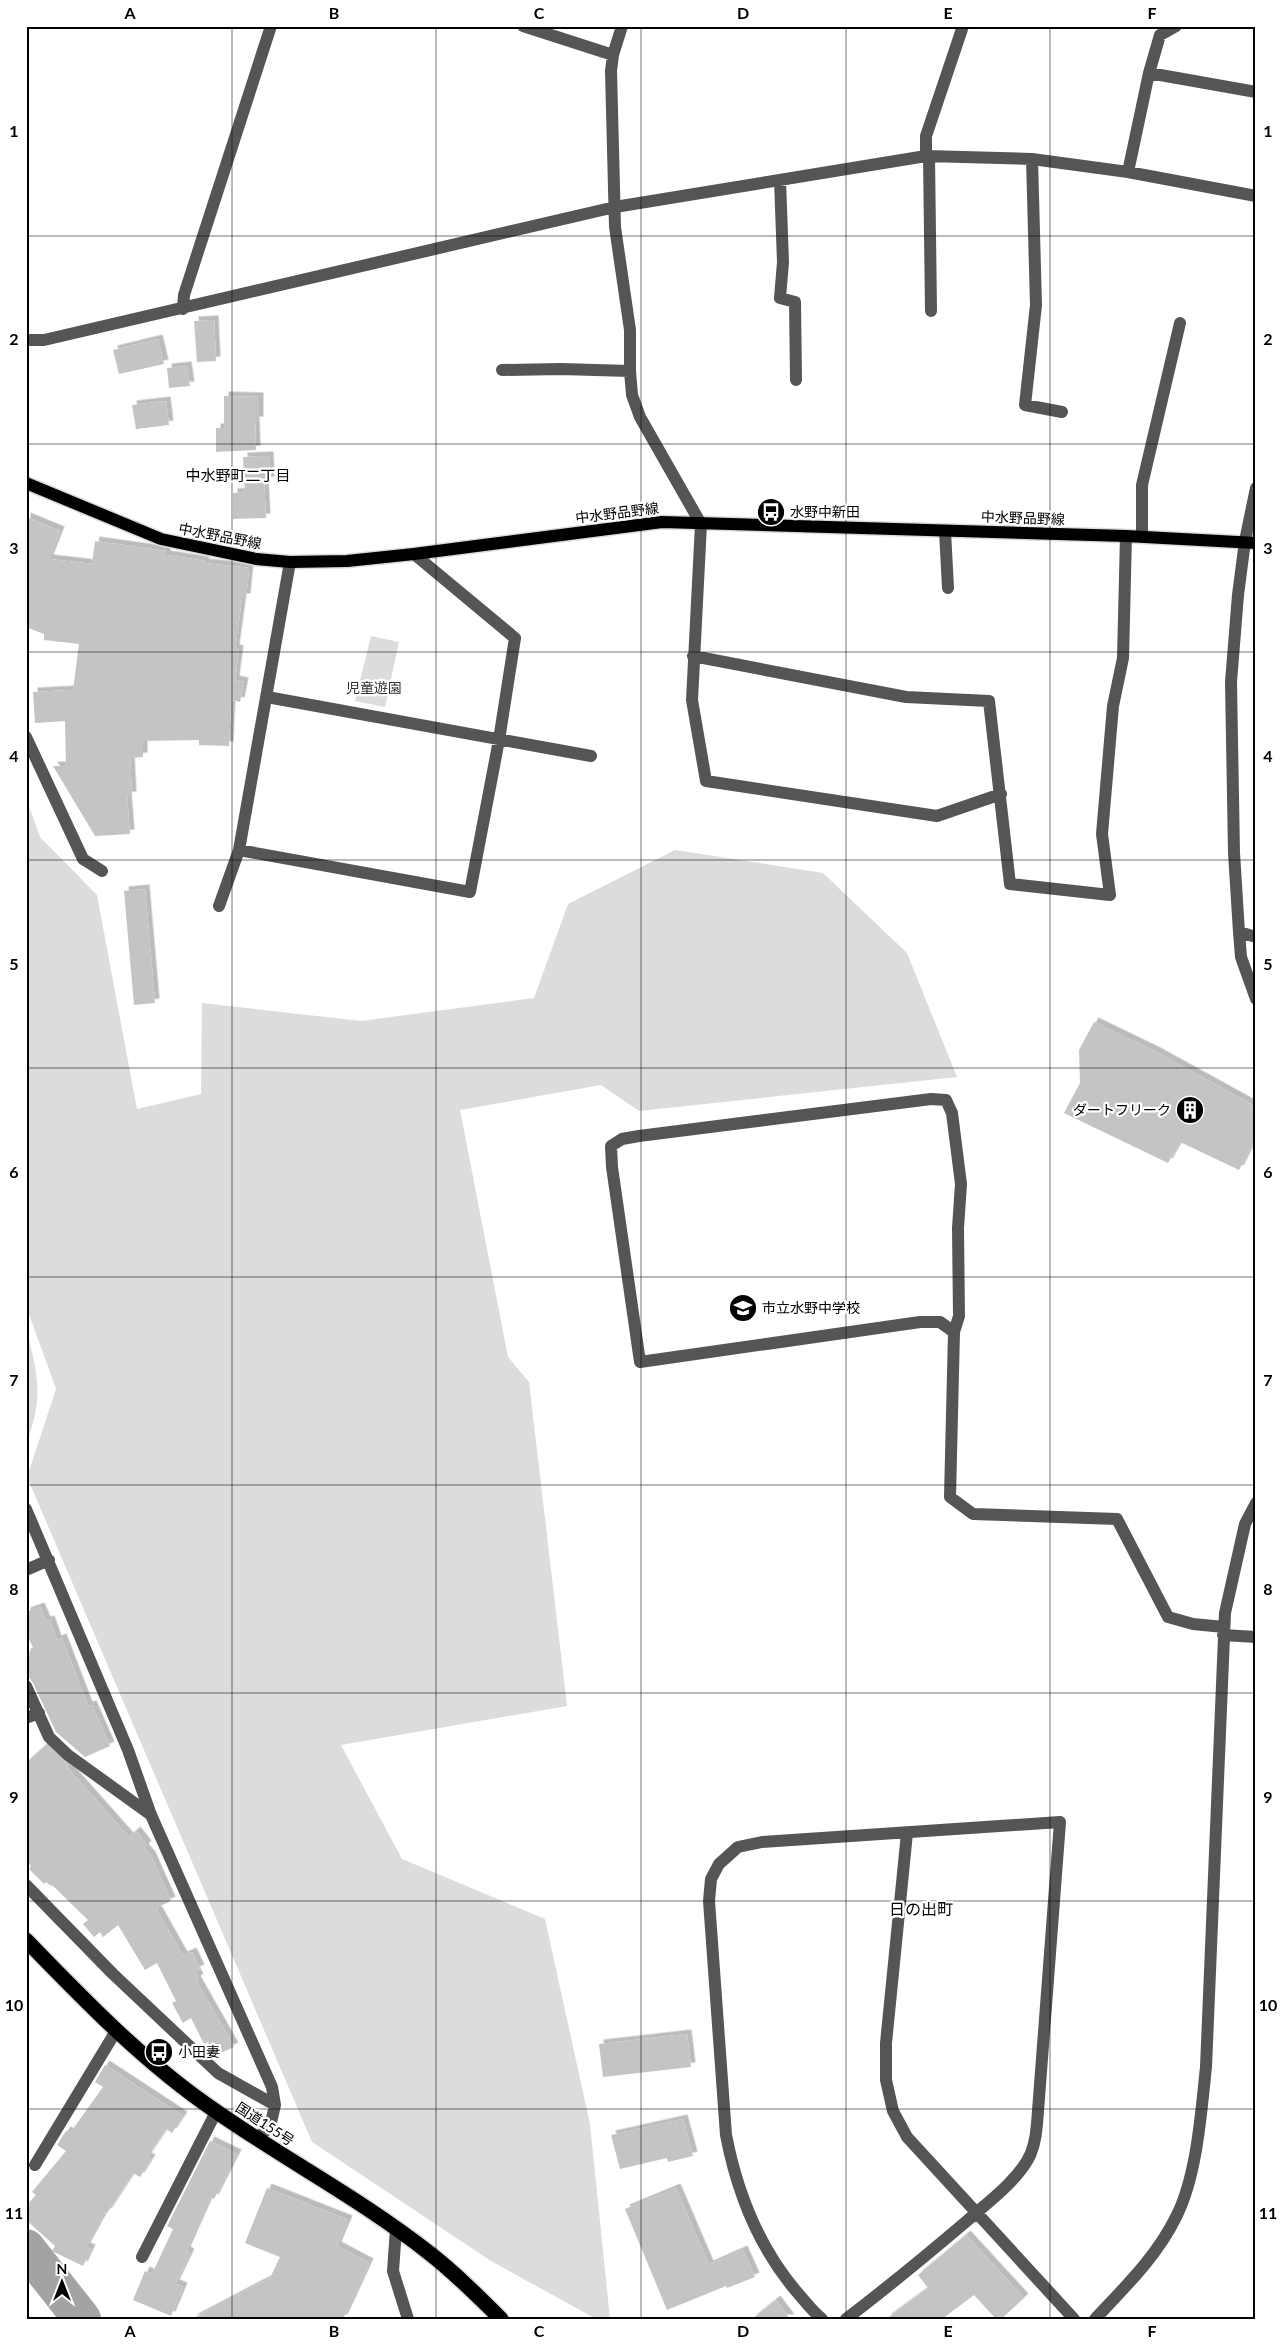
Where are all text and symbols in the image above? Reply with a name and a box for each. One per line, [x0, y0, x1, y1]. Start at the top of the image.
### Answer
text: A [123, 3, 136, 22]
text: B [329, 3, 339, 22]
text: C [534, 3, 545, 22]
text: D [737, 3, 749, 22]
text: E [943, 3, 953, 22]
text: F [1147, 3, 1157, 22]
text: 1 [9, 121, 19, 140]
text: 1 [1263, 121, 1273, 140]
text: 2 [9, 329, 19, 348]
text: 2 [1263, 329, 1273, 348]
district label: 中水野町二丁目 [185, 466, 291, 484]
bus stop icon: 水野中新田 [756, 497, 786, 527]
street label: 中水野品野線 [574, 499, 660, 526]
place label: 水野中新田 [790, 503, 860, 520]
street label: 中水野品野線 [981, 508, 1065, 527]
street label: 中水野品野線 [177, 519, 263, 552]
text: 3 [9, 538, 19, 557]
text: 3 [1263, 538, 1273, 557]
park label: 児童遊園 [346, 679, 402, 696]
text: 4 [9, 746, 19, 765]
text: 4 [1263, 746, 1273, 765]
text: 5 [9, 954, 19, 973]
text: 5 [1263, 954, 1273, 973]
building icon: ダートフリーク [1175, 1095, 1205, 1125]
place label: ダートフリーク [1073, 1101, 1171, 1118]
text: 6 [9, 1162, 19, 1181]
text: 6 [1263, 1162, 1273, 1181]
school or university icon: 市立水野中学校 [728, 1293, 758, 1323]
place label: 市立水野中学校 [762, 1299, 860, 1316]
text: 7 [9, 1370, 19, 1389]
text: 7 [1263, 1370, 1273, 1389]
text: 8 [9, 1579, 19, 1598]
text: 8 [1263, 1579, 1273, 1598]
text: 9 [9, 1787, 19, 1806]
text: 9 [1263, 1787, 1273, 1806]
district label: 日の出町 [889, 1899, 953, 1918]
text: 10 [5, 1995, 23, 2014]
text: 10 [1259, 1995, 1277, 2014]
bus stop icon: 小田妻 [144, 2037, 174, 2067]
place label: 小田妻 [178, 2043, 220, 2060]
street label: 国道155号 [233, 2098, 298, 2149]
text: 11 [5, 2203, 23, 2222]
text: 11 [1259, 2203, 1277, 2222]
north arrow [38, 2258, 88, 2308]
text: N [57, 2260, 67, 2277]
text: A [123, 2321, 136, 2340]
text: B [329, 2321, 339, 2340]
text: C [534, 2321, 545, 2340]
text: D [737, 2321, 749, 2340]
text: E [943, 2321, 953, 2340]
text: F [1147, 2321, 1157, 2340]

